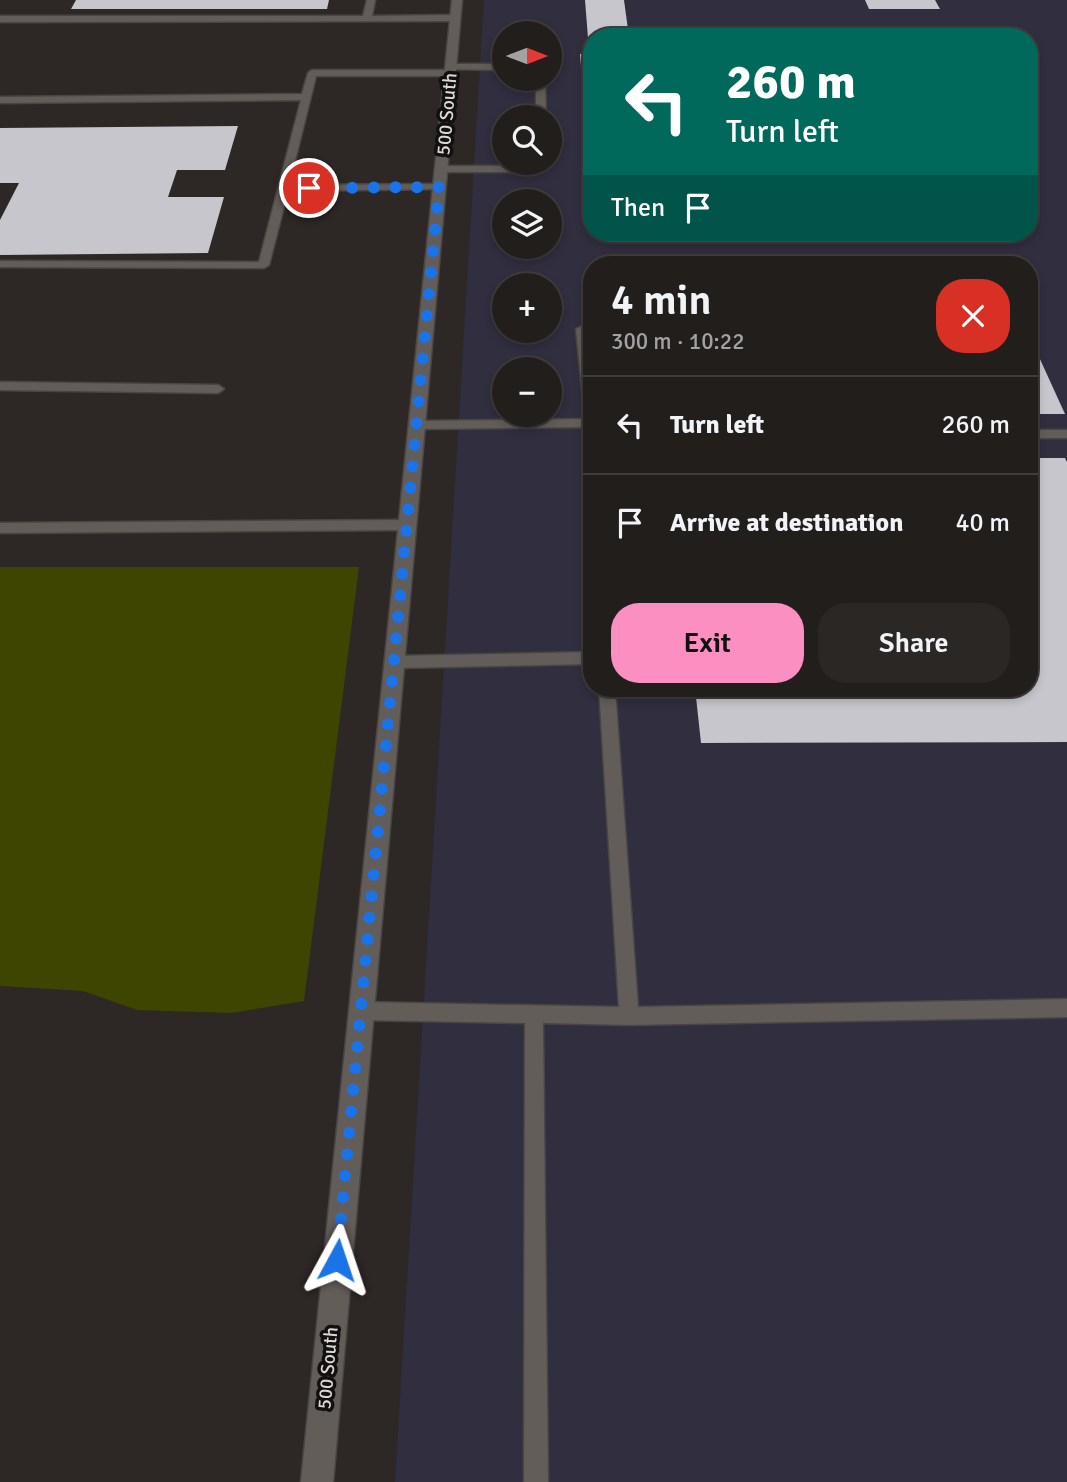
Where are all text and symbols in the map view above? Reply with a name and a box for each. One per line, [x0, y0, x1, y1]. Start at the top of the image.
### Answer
north arrow [492, 21, 562, 91]
map controls [492, 21, 562, 427]
text: 260 m [726, 52, 856, 112]
icon: left [611, 56, 702, 147]
street label: 500 South [431, 72, 463, 156]
button: search [492, 105, 562, 175]
text: Turn left [726, 112, 839, 151]
pin [279, 158, 339, 218]
icon: arrive [290, 169, 328, 207]
button: layers [492, 189, 562, 259]
icon: arrive [679, 189, 717, 227]
text: Then [611, 192, 665, 224]
button: + [492, 273, 562, 343]
text: 4 min [611, 275, 712, 326]
button: close [936, 279, 1010, 353]
text: 300 m · 10:22 [611, 327, 745, 356]
button: − [492, 357, 562, 427]
icon: left [611, 406, 649, 444]
text: Turn left [670, 409, 764, 441]
text: 260 m [941, 409, 1010, 441]
icon: arrive [611, 504, 649, 542]
text: Arrive at destination [670, 507, 903, 539]
text: 40 m [955, 507, 1010, 539]
button: Exit [611, 603, 804, 683]
button: Share [818, 603, 1010, 683]
position arrow [300, 1223, 374, 1297]
street label: 500 South [312, 1326, 344, 1410]

